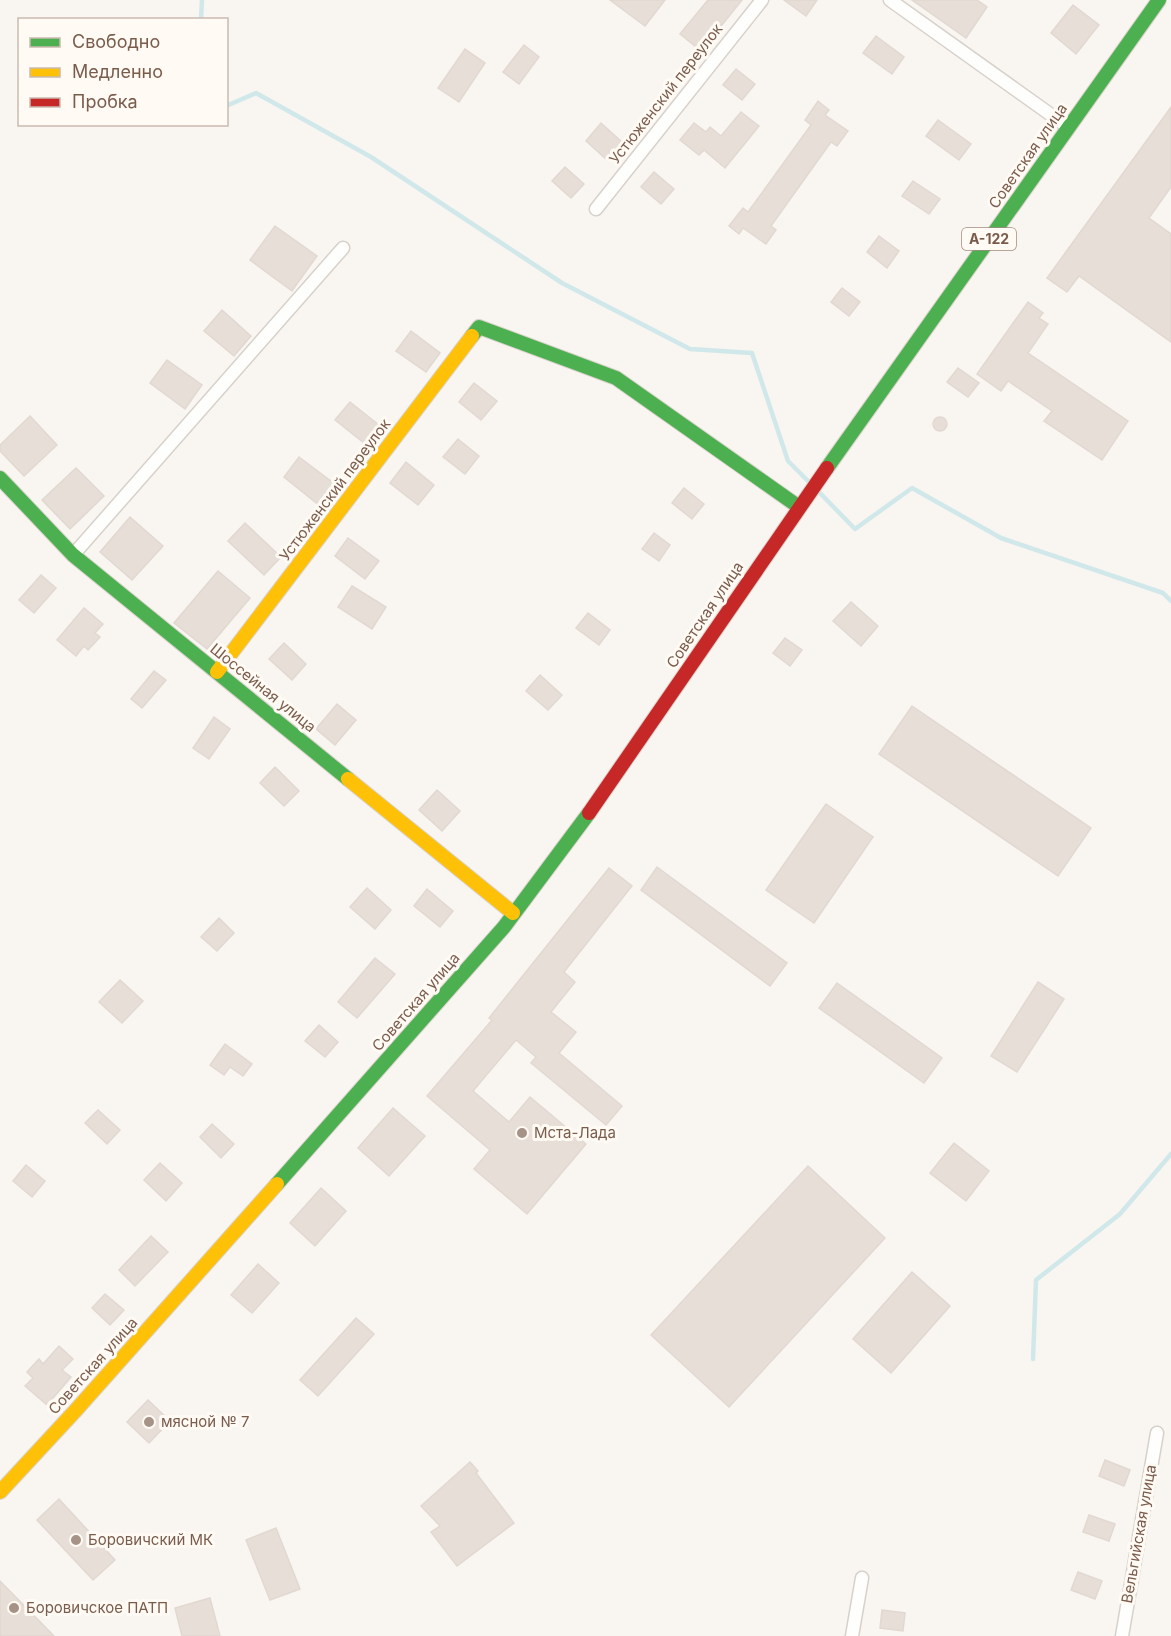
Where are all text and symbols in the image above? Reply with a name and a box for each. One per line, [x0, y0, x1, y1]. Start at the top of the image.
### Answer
legend [18, 18, 228, 126]
street label: Устюженский переулок [605, 20, 726, 168]
text: Свободно [72, 31, 160, 52]
text: Медленно [72, 61, 163, 82]
text: Пробка [72, 91, 138, 112]
street label: Советская улица [984, 99, 1071, 212]
road number: А-122 [962, 228, 1016, 250]
street label: Устюженский переулок [275, 415, 394, 565]
street label: Советская улица [662, 558, 747, 672]
street label: Шоссейная улица [207, 639, 320, 736]
street label: Советская улица [368, 949, 464, 1055]
place label: Мста-Лада [534, 1123, 616, 1142]
marker: Мста-Лада [515, 1126, 529, 1140]
street label: Советская улица [44, 1313, 141, 1418]
place label: мясной № 7 [161, 1412, 249, 1431]
marker: мясной № 7 [142, 1415, 156, 1429]
street label: Вельгийская улица [1117, 1463, 1160, 1605]
place label: Боровичский МК [88, 1530, 213, 1549]
marker: Боровичский МК [69, 1533, 83, 1547]
place label: Боровичское ПАТП [26, 1598, 168, 1617]
marker: Боровичское ПАТП [7, 1601, 21, 1615]

